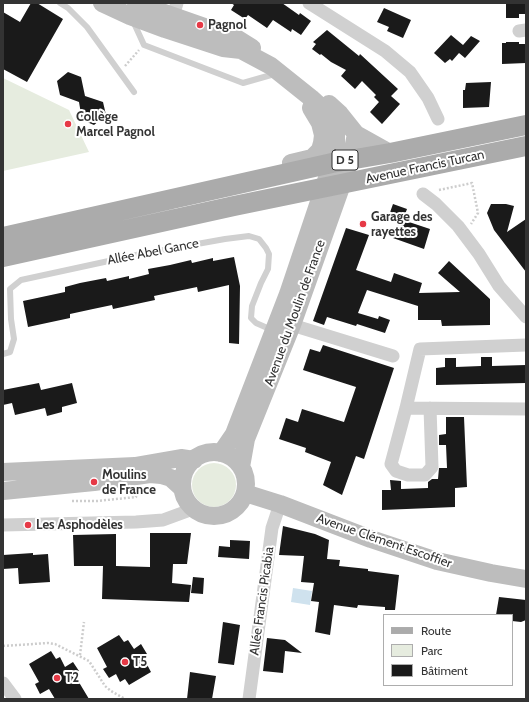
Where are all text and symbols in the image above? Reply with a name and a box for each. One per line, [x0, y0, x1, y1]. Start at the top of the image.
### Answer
place label: Pagnol [208, 17, 247, 33]
marker: Pagnol [195, 20, 205, 30]
place label: Collège Marcel Pagnol [76, 109, 155, 140]
marker: Collège Marcel Pagnol [63, 119, 73, 129]
street label: Avenue Francis Turcan [364, 147, 486, 187]
road number: D 5 [332, 150, 358, 170]
place label: Garage des rayettes [371, 209, 432, 240]
marker: Garage des rayettes [358, 219, 368, 229]
street label: Allée Abel Gance [106, 235, 200, 269]
street label: Avenue du Moulin de France [261, 238, 329, 388]
place label: Moulins de France [102, 467, 156, 498]
marker: Moulins de France [89, 477, 99, 487]
street label: Avenue Clément Escoffier [314, 511, 454, 571]
place label: Les Asphodèles [36, 517, 123, 533]
marker: Les Asphodèles [23, 520, 33, 530]
street label: Allée Francis Picabia [247, 546, 277, 656]
legend [383, 614, 513, 686]
text: Route [421, 623, 451, 638]
text: Parc [421, 643, 443, 658]
place label: T5 [133, 654, 147, 670]
marker: T5 [120, 657, 130, 667]
text: Bâtiment [421, 663, 468, 678]
place label: T2 [65, 670, 79, 686]
marker: T2 [52, 673, 62, 683]

